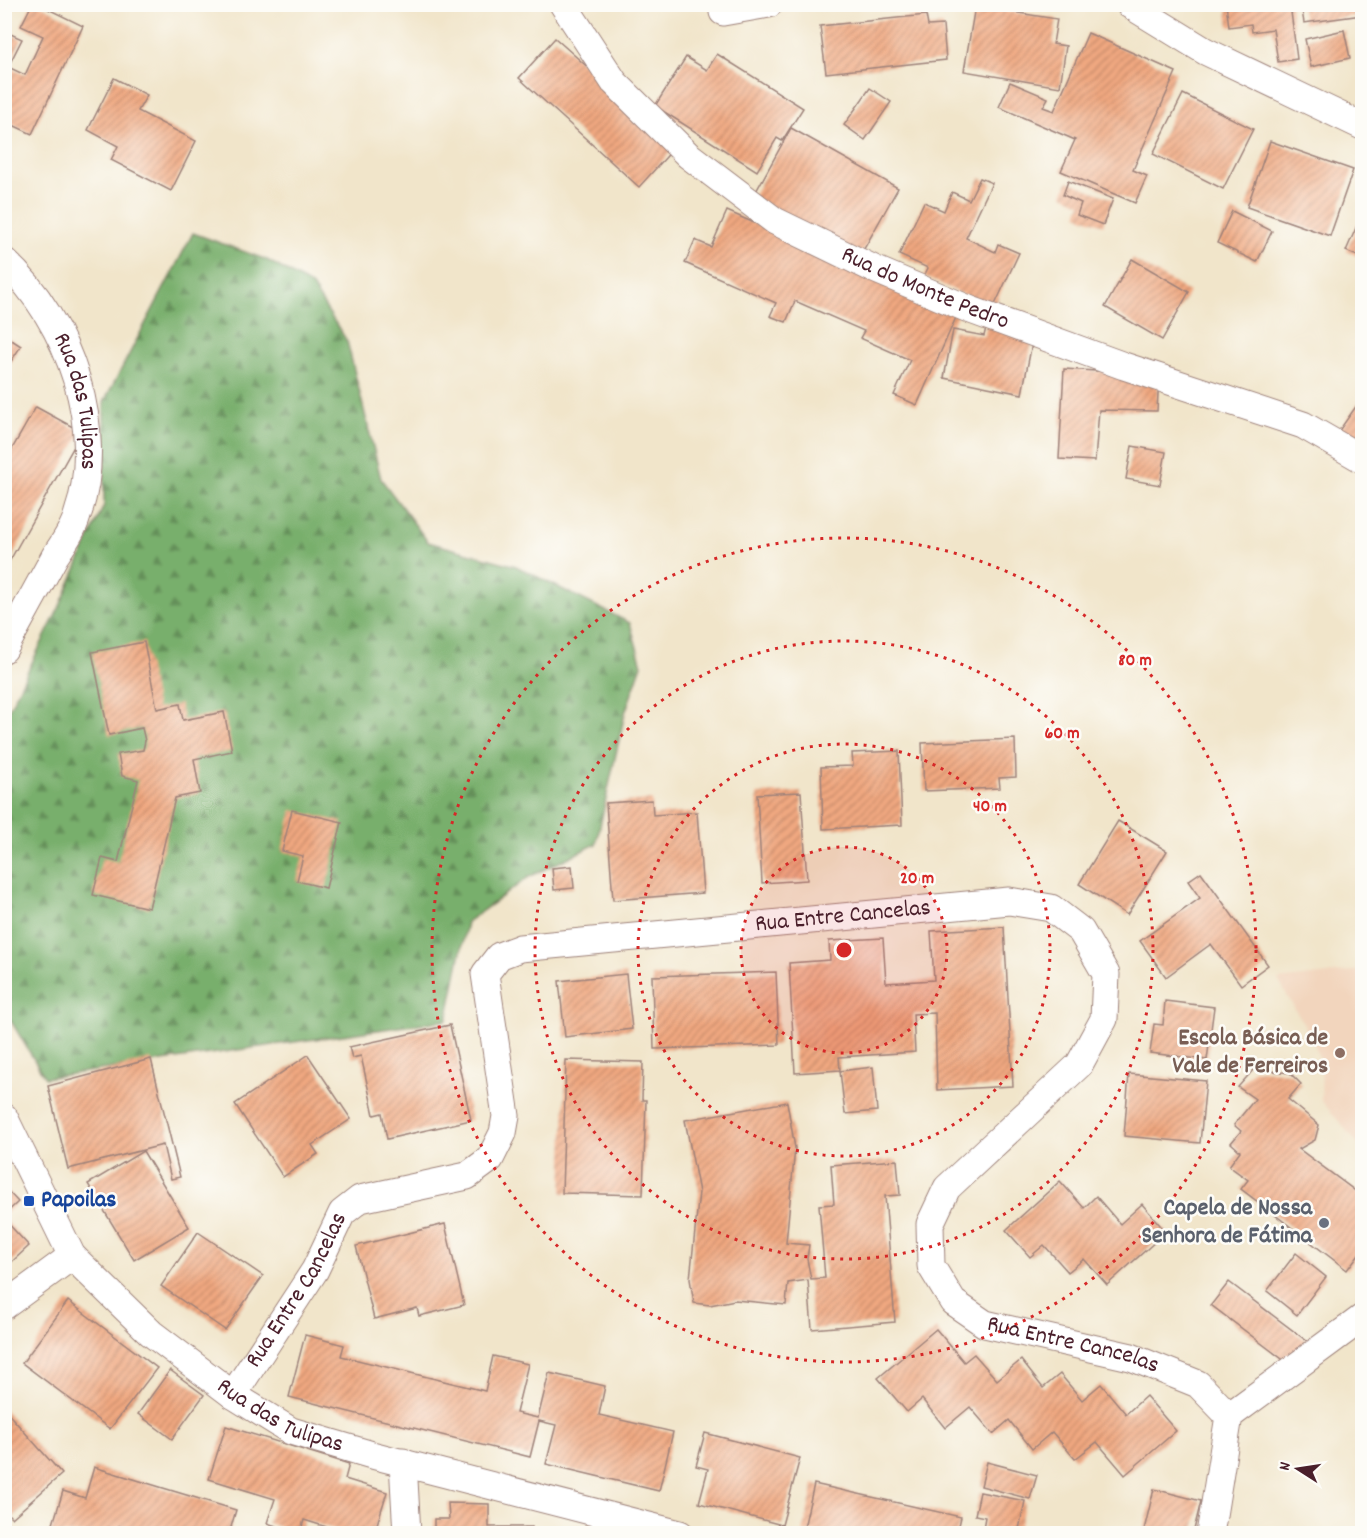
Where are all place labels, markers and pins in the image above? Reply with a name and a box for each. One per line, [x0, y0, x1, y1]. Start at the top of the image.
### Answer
centre of rings [834, 940, 854, 960]
place label: Escola Básica de Vale de Ferreiros [1172, 1022, 1328, 1084]
marker: Escola Básica de Vale de Ferreiros [1333, 1046, 1347, 1060]
place label: Papoilas [41, 1184, 116, 1218]
place label: Capela de Nossa Senhora de Fátima [1141, 1192, 1313, 1254]
marker: Papoilas [22, 1194, 36, 1208]
marker: Capela de Nossa Senhora de Fátima [1317, 1216, 1331, 1230]

